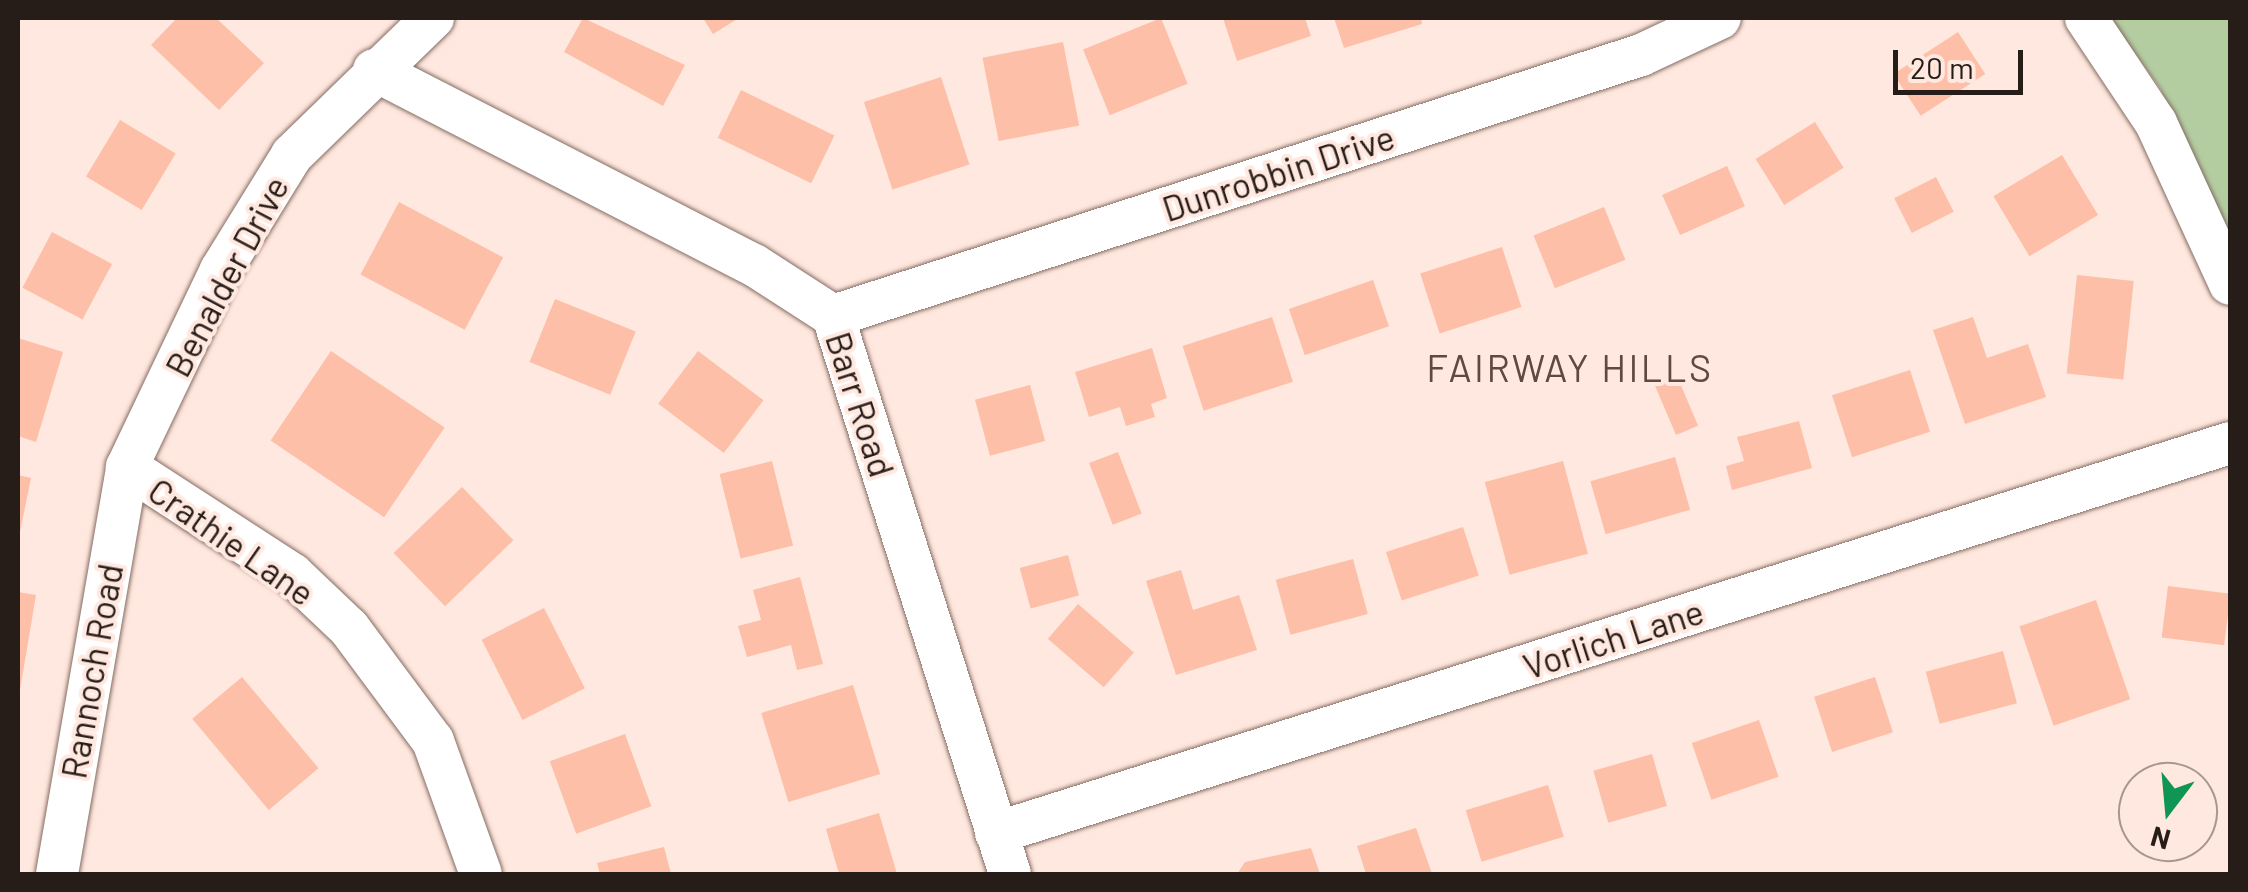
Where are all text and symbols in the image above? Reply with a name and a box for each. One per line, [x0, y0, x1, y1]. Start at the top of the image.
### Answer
scale bar [1898, 30, 2028, 92]
text: 20 m [1910, 49, 1974, 85]
street label: Dunrobbin Drive [1157, 115, 1399, 229]
street label: Benalder Drive [156, 169, 296, 383]
street label: Barr Road [818, 326, 904, 482]
district label: FAIRWAY HILLS [1426, 345, 1714, 391]
street label: Crathie Lane [141, 468, 323, 614]
street label: Rannoch Road [51, 560, 131, 782]
street label: Vorlich Lane [1518, 589, 1708, 687]
north arrow [2118, 762, 2218, 862]
text: N [2147, 820, 2174, 858]

